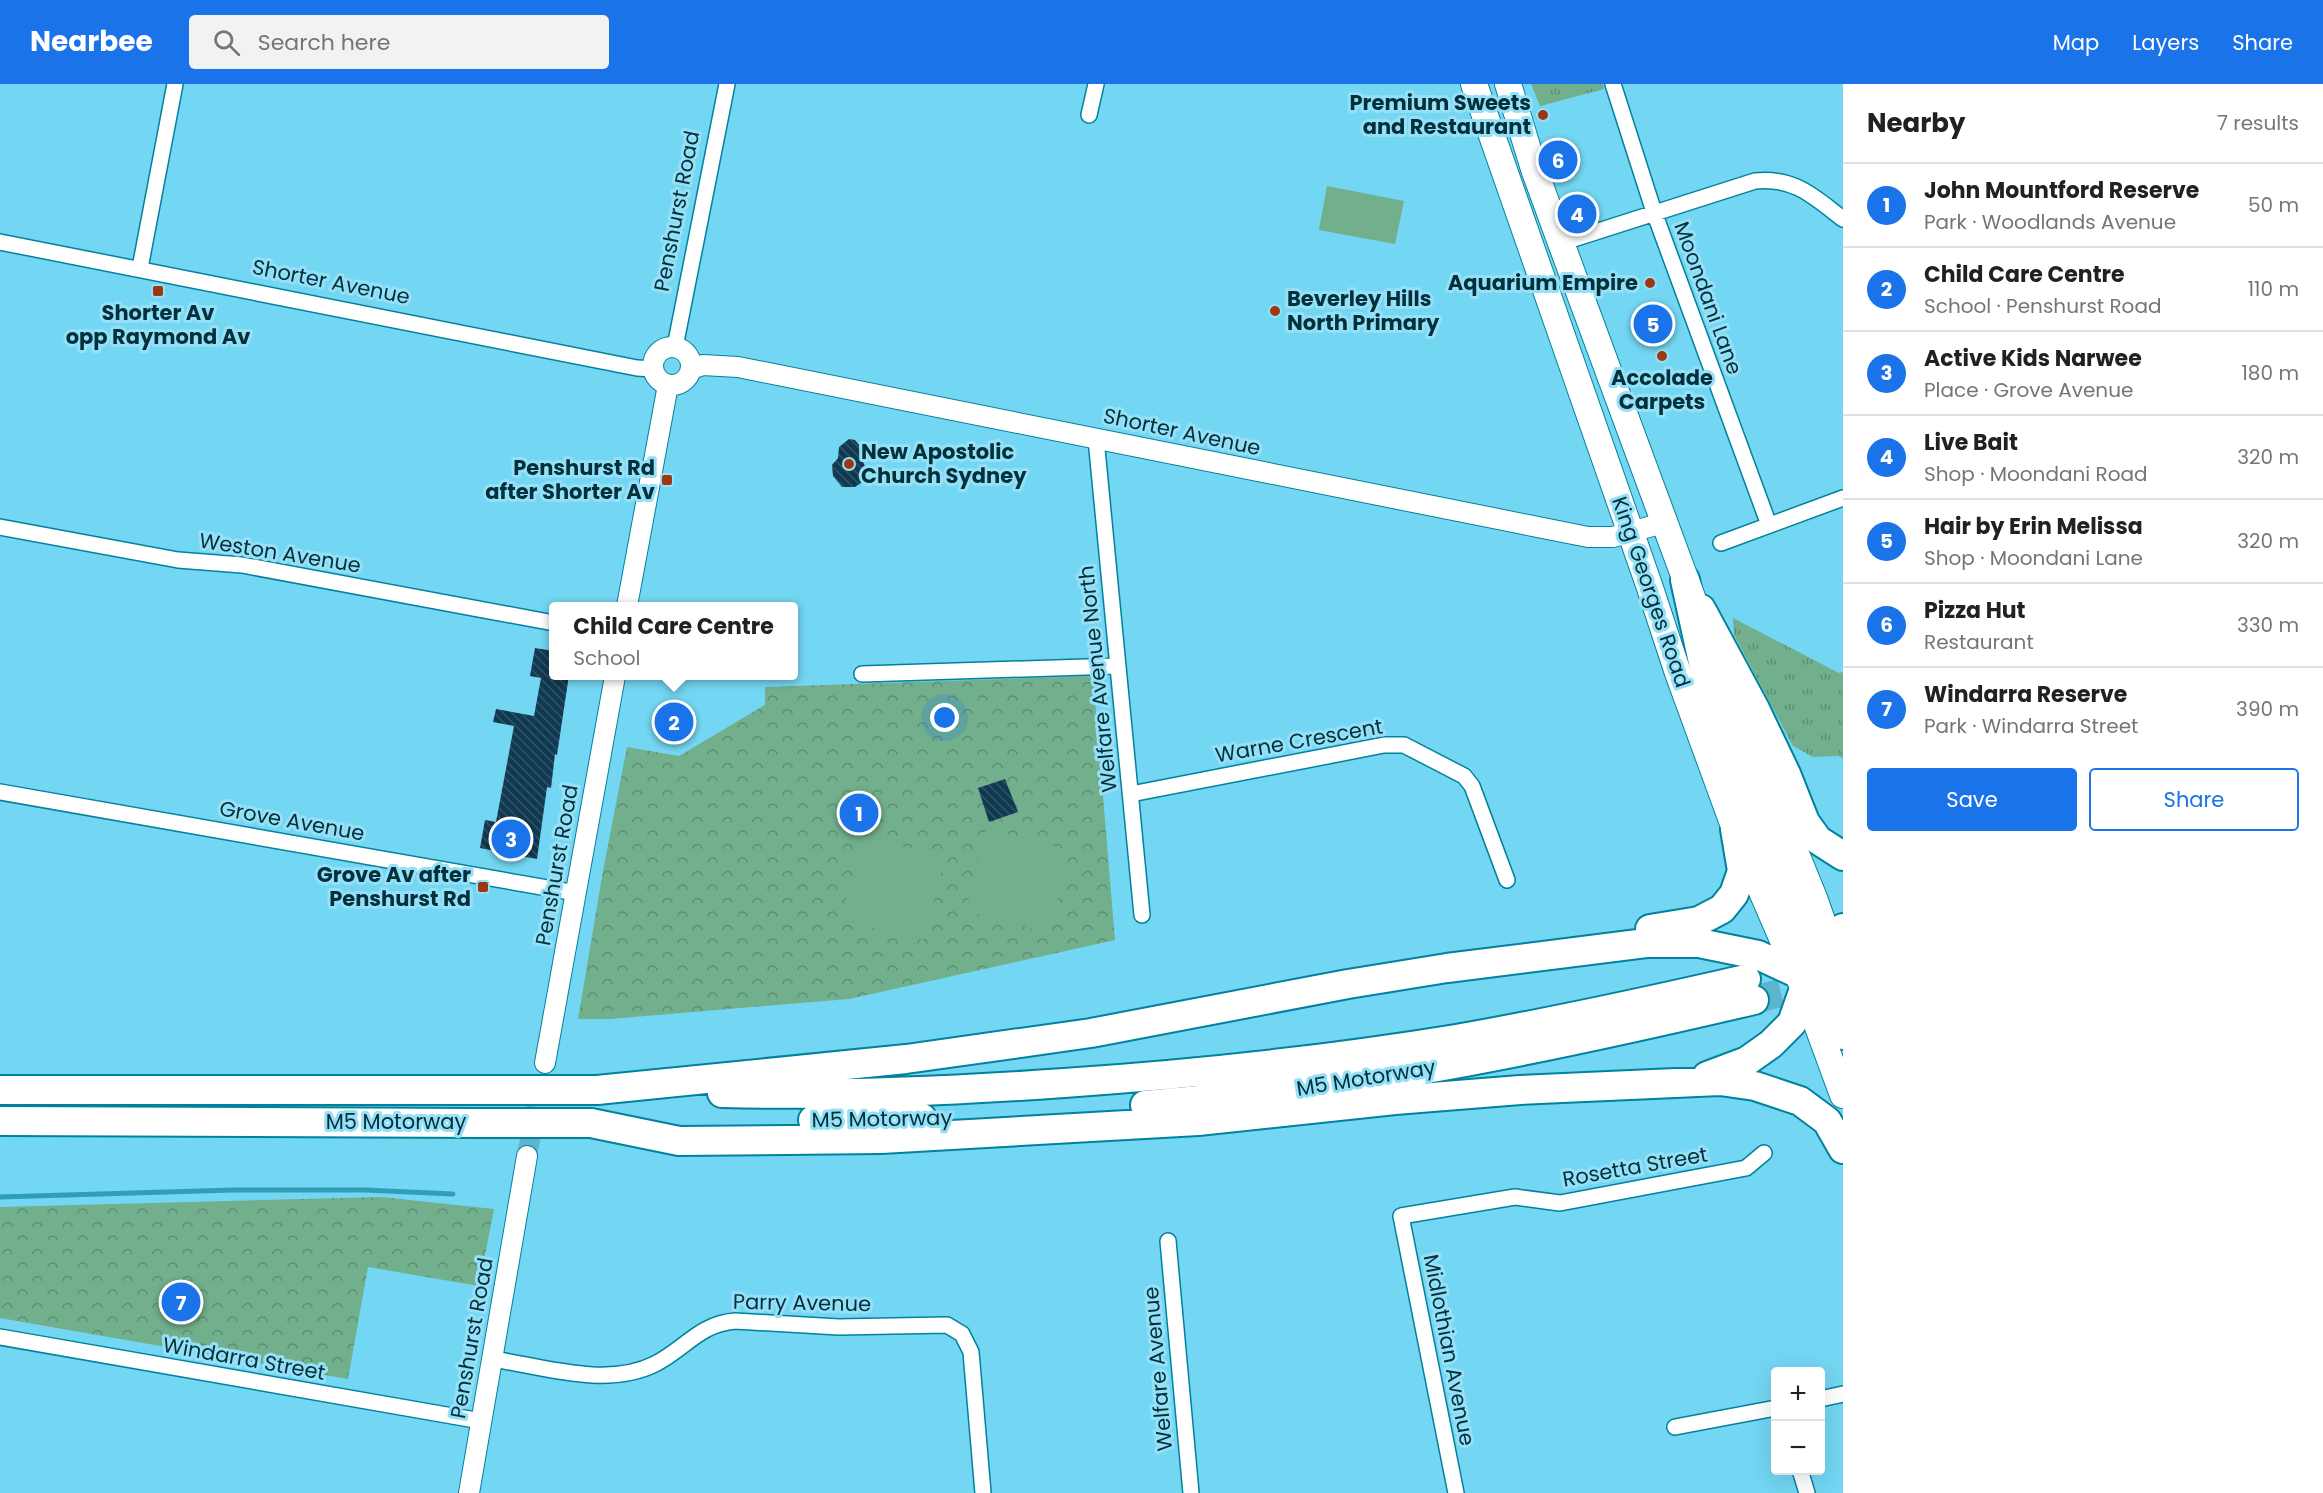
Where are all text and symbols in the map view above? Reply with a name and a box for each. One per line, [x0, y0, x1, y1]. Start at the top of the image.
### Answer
search box [189, 15, 609, 69]
text: Nearbee [30, 22, 153, 61]
icon: search [210, 26, 243, 59]
text: Search here [258, 27, 390, 58]
text: Map [2053, 28, 2099, 57]
text: Layers [2132, 28, 2199, 57]
text: Share [2232, 28, 2293, 57]
place label: Premium Sweets and Restaurant [1349, 88, 1531, 141]
text: Nearby [1867, 105, 1965, 141]
marker: Premium Sweets and Restaurant [1536, 108, 1550, 122]
text: 7 results [2217, 109, 2299, 137]
street label: Penshurst Road [647, 128, 706, 294]
pin: 6 [1538, 138, 1578, 182]
text: John Mountford Reserve [1924, 175, 2199, 206]
text: 1 [1883, 191, 1890, 219]
text: 50 m [2248, 191, 2299, 219]
pin: 4 [1558, 192, 1596, 236]
text: Park · Woodlands Avenue [1924, 208, 2176, 236]
street label: Moondani Lane [1667, 217, 1750, 378]
street label: Shorter Avenue [250, 252, 412, 311]
text: Child Care Centre [1924, 259, 2125, 290]
place label: Aquarium Empire [1448, 268, 1638, 297]
text: 2 [1881, 275, 1892, 303]
text: 110 m [2248, 275, 2299, 303]
marker: Aquarium Empire [1643, 276, 1657, 290]
marker: Shorter Av opp Raymond Av [151, 284, 165, 298]
place label: Beverley Hills North Primary [1287, 284, 1440, 337]
text: School · Penshurst Road [1924, 292, 2161, 320]
place label: Shorter Av opp Raymond Av [66, 298, 250, 351]
pin: 5 [1634, 302, 1672, 346]
marker: Beverley Hills North Primary [1268, 304, 1282, 318]
text: Active Kids Narwee [1924, 343, 2142, 374]
marker: Accolade Carpets [1655, 349, 1669, 363]
text: 3 [1880, 359, 1893, 387]
text: 180 m [2241, 359, 2299, 387]
place label: Accolade Carpets [1611, 363, 1713, 416]
text: Place · Grove Avenue [1924, 376, 2133, 404]
street label: Shorter Avenue [1101, 401, 1263, 462]
text: Live Bait [1924, 427, 2018, 458]
place label: New Apostolic Church Sydney [861, 437, 1027, 490]
text: 4 [1880, 443, 1893, 471]
text: 320 m [2237, 443, 2299, 471]
place label: Penshurst Rd after Shorter Av [485, 453, 655, 506]
marker: New Apostolic Church Sydney [842, 457, 856, 471]
text: Shop · Moondani Road [1924, 460, 2148, 488]
marker: Penshurst Rd after Shorter Av [660, 473, 674, 487]
street label: King Georges Road [1605, 493, 1698, 691]
text: Hair by Erin Melissa [1924, 511, 2143, 542]
street label: Weston Avenue [197, 525, 363, 580]
text: 5 [1880, 527, 1893, 555]
text: 320 m [2237, 527, 2299, 555]
text: Shop · Moondani Lane [1924, 544, 2143, 572]
street label: Welfare Avenue North [1071, 564, 1124, 794]
text: Pizza Hut [1924, 595, 2026, 626]
popup [549, 602, 798, 680]
text: Child Care Centre [573, 611, 774, 642]
text: 6 [1880, 611, 1893, 639]
text: 330 m [2237, 611, 2299, 639]
text: Restaurant [1924, 628, 2034, 656]
text: School [573, 644, 640, 672]
text: Windarra Reserve [1924, 679, 2127, 710]
text: 7 [1881, 695, 1892, 723]
text: 390 m [2236, 695, 2299, 723]
pin: 2 [654, 700, 694, 744]
your location [930, 703, 959, 732]
street label: Warne Crescent [1213, 712, 1385, 770]
text: Park · Windarra Street [1924, 712, 2138, 740]
button: Save [1867, 768, 2077, 831]
button: Share [2089, 768, 2299, 831]
street label: Penshurst Road [528, 782, 585, 948]
pin: 1 [840, 790, 878, 836]
street label: Grove Avenue [217, 793, 367, 848]
pin: 3 [492, 816, 530, 861]
place label: Grove Av after Penshurst Rd [317, 860, 471, 913]
marker: Grove Av after Penshurst Rd [476, 880, 490, 894]
street label: M5 Motorway [1294, 1052, 1438, 1103]
street label: M5 Motorway [811, 1103, 953, 1134]
street label: M5 Motorway [326, 1107, 466, 1136]
street label: Rosetta Street [1560, 1139, 1710, 1194]
street label: Midlothian Avenue [1417, 1252, 1482, 1448]
street label: Penshurst Road [443, 1255, 500, 1421]
pin: 7 [162, 1280, 201, 1324]
street label: Welfare Avenue [1136, 1286, 1179, 1453]
street label: Parry Avenue [733, 1287, 871, 1318]
street label: Windarra Street [161, 1330, 328, 1387]
map controls [1771, 1367, 1825, 1475]
button: + [1771, 1367, 1825, 1421]
button: − [1771, 1421, 1825, 1475]

